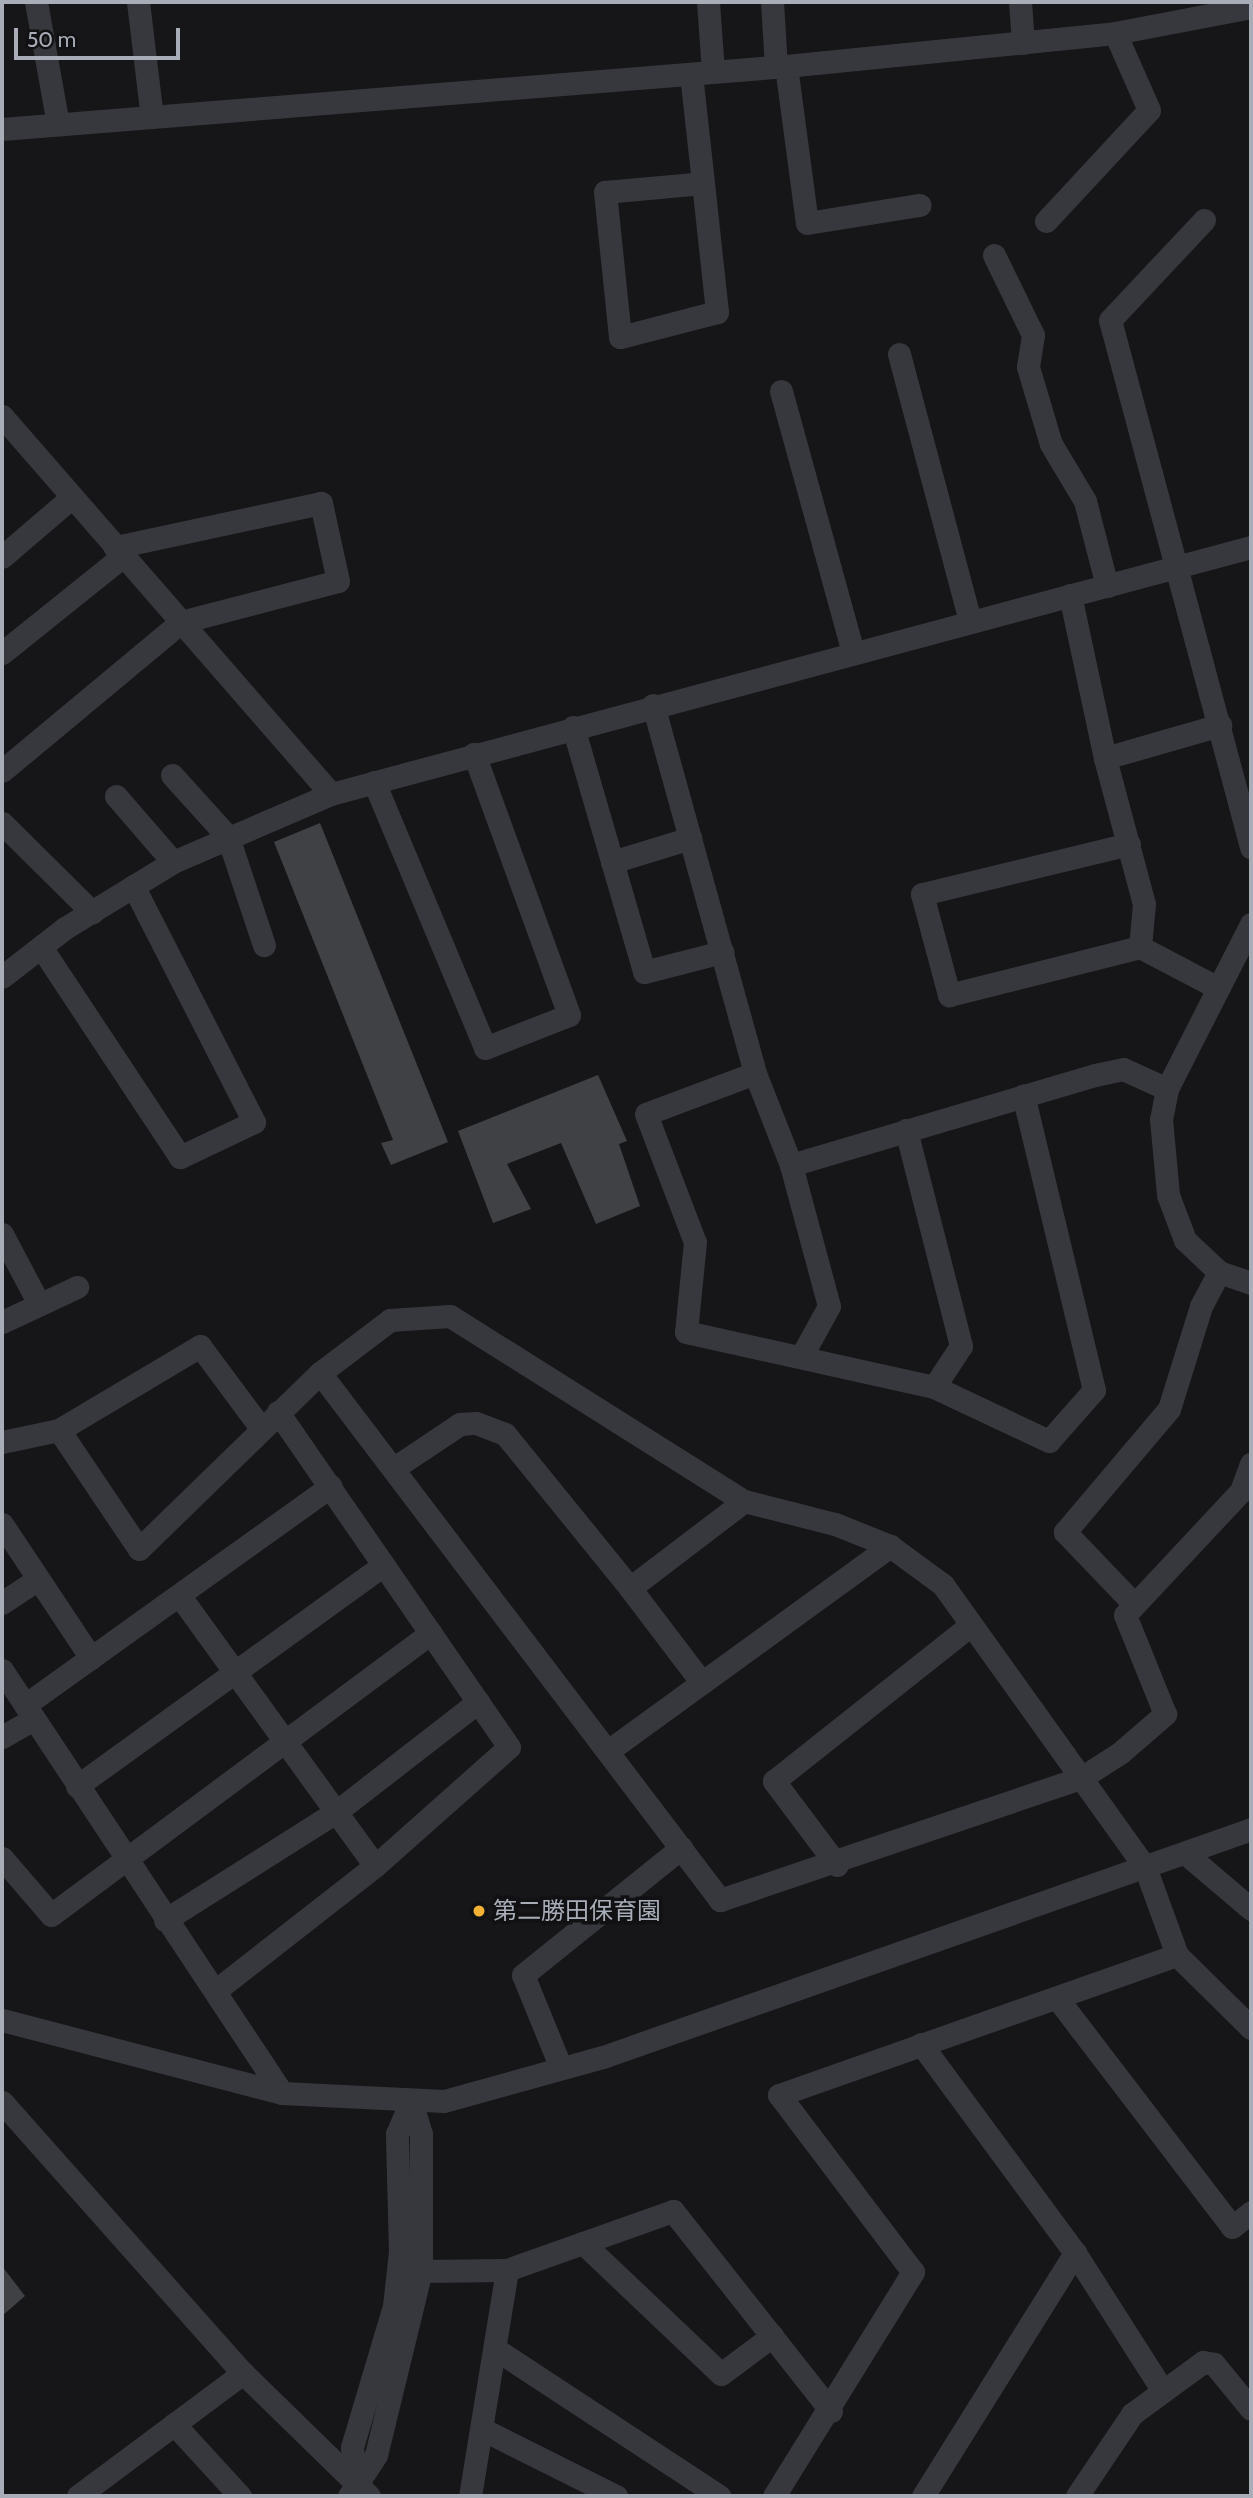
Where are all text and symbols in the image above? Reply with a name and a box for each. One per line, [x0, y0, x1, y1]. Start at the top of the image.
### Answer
scale bar [18, 14, 184, 58]
text: 50 m [27, 27, 76, 52]
place label: 第二勝田保育園 [493, 1897, 661, 1925]
marker: 第二勝田保育園 [471, 1903, 487, 1919]

